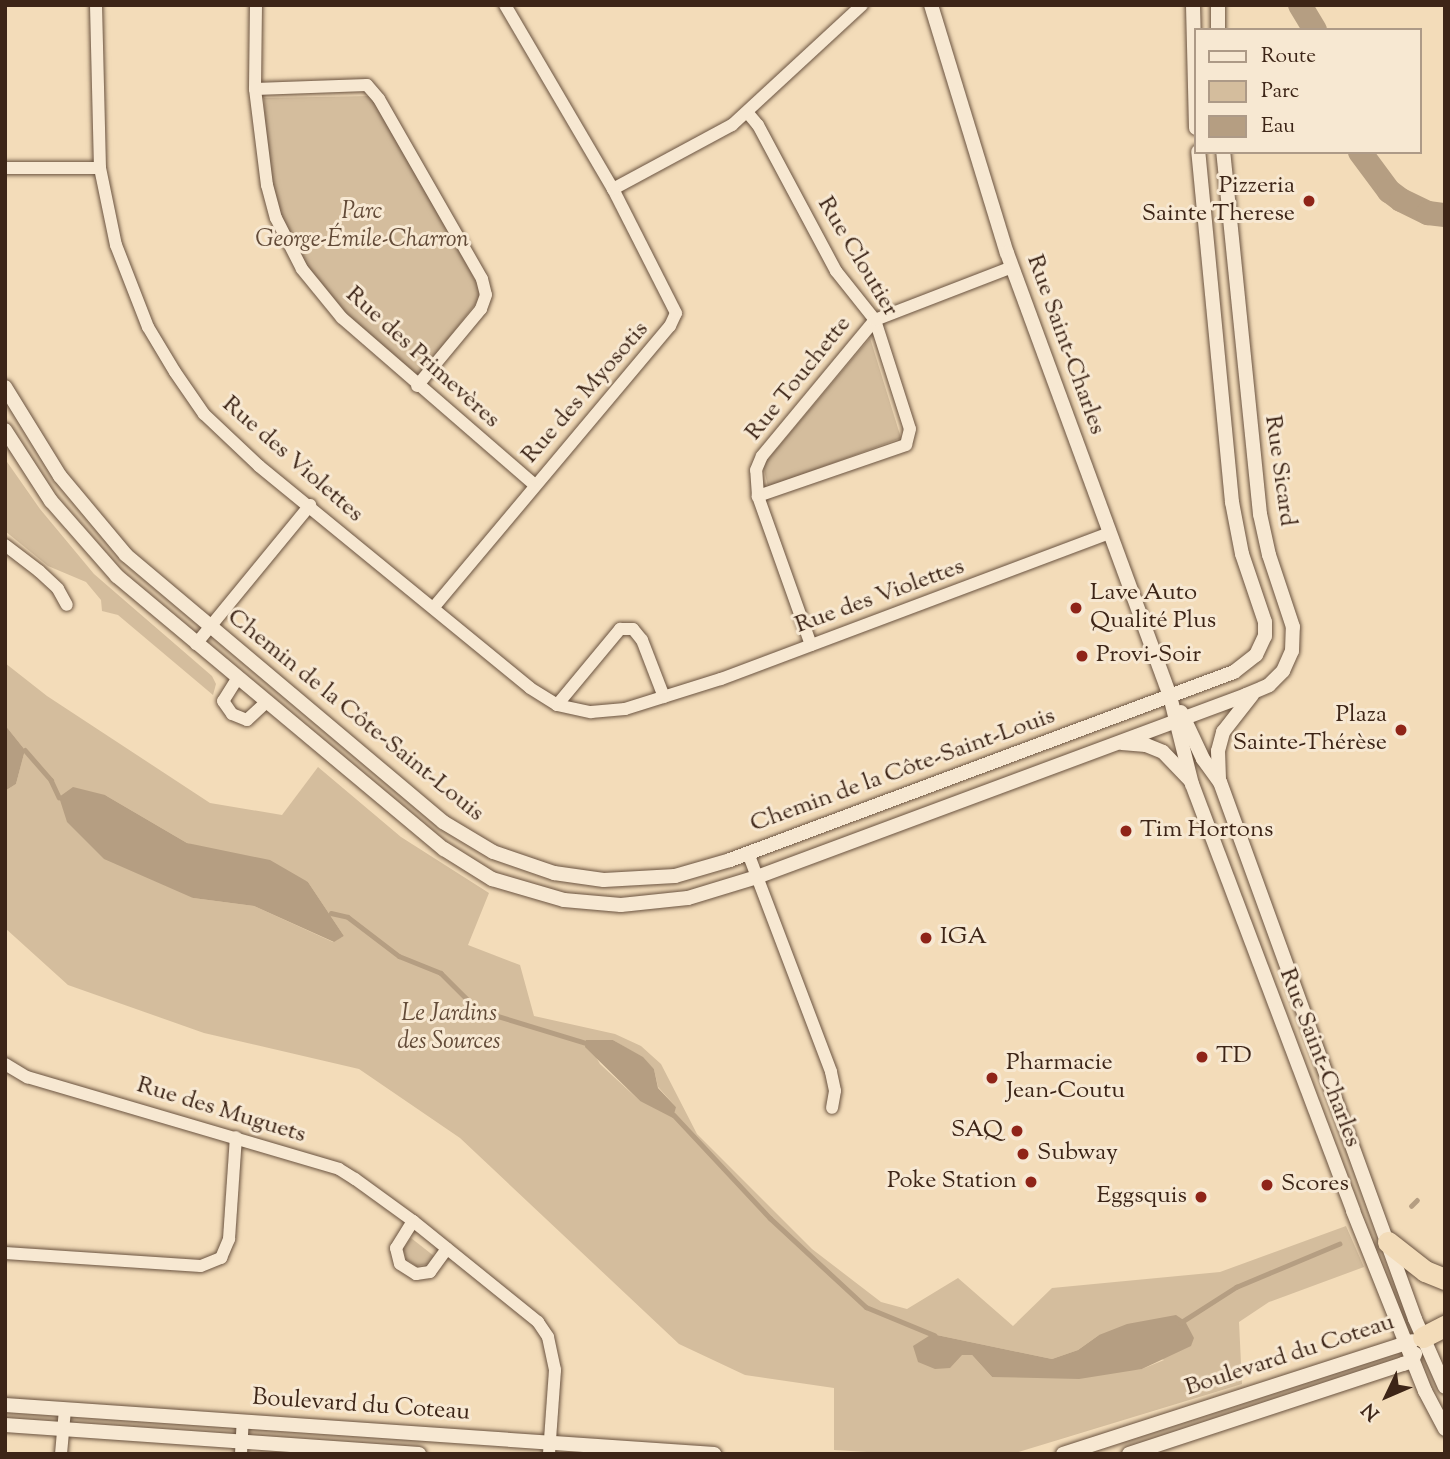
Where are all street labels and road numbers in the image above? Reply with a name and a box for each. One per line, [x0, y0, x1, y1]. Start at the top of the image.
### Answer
street label: Rue Cloutier [810, 192, 904, 322]
street label: Rue Saint-Charles [1019, 251, 1111, 439]
street label: Rue des Primevères [339, 281, 505, 435]
street label: Rue Touchette [740, 311, 858, 447]
street label: Rue des Myosotis [516, 316, 656, 470]
street label: Rue des Violettes [215, 391, 369, 529]
street label: Rue Sicard [1257, 414, 1301, 528]
street label: Rue des Violettes [791, 553, 969, 641]
street label: Chemin de la Côte-Saint-Louis [221, 603, 489, 829]
street label: Chemin de la Côte-Saint-Louis [747, 702, 1059, 840]
street label: Rue Saint-Charles [1272, 964, 1366, 1152]
street label: Rue des Muguets [133, 1072, 309, 1150]
street label: Boulevard du Coteau [1182, 1309, 1398, 1403]
street label: Boulevard du Coteau [251, 1384, 471, 1428]

